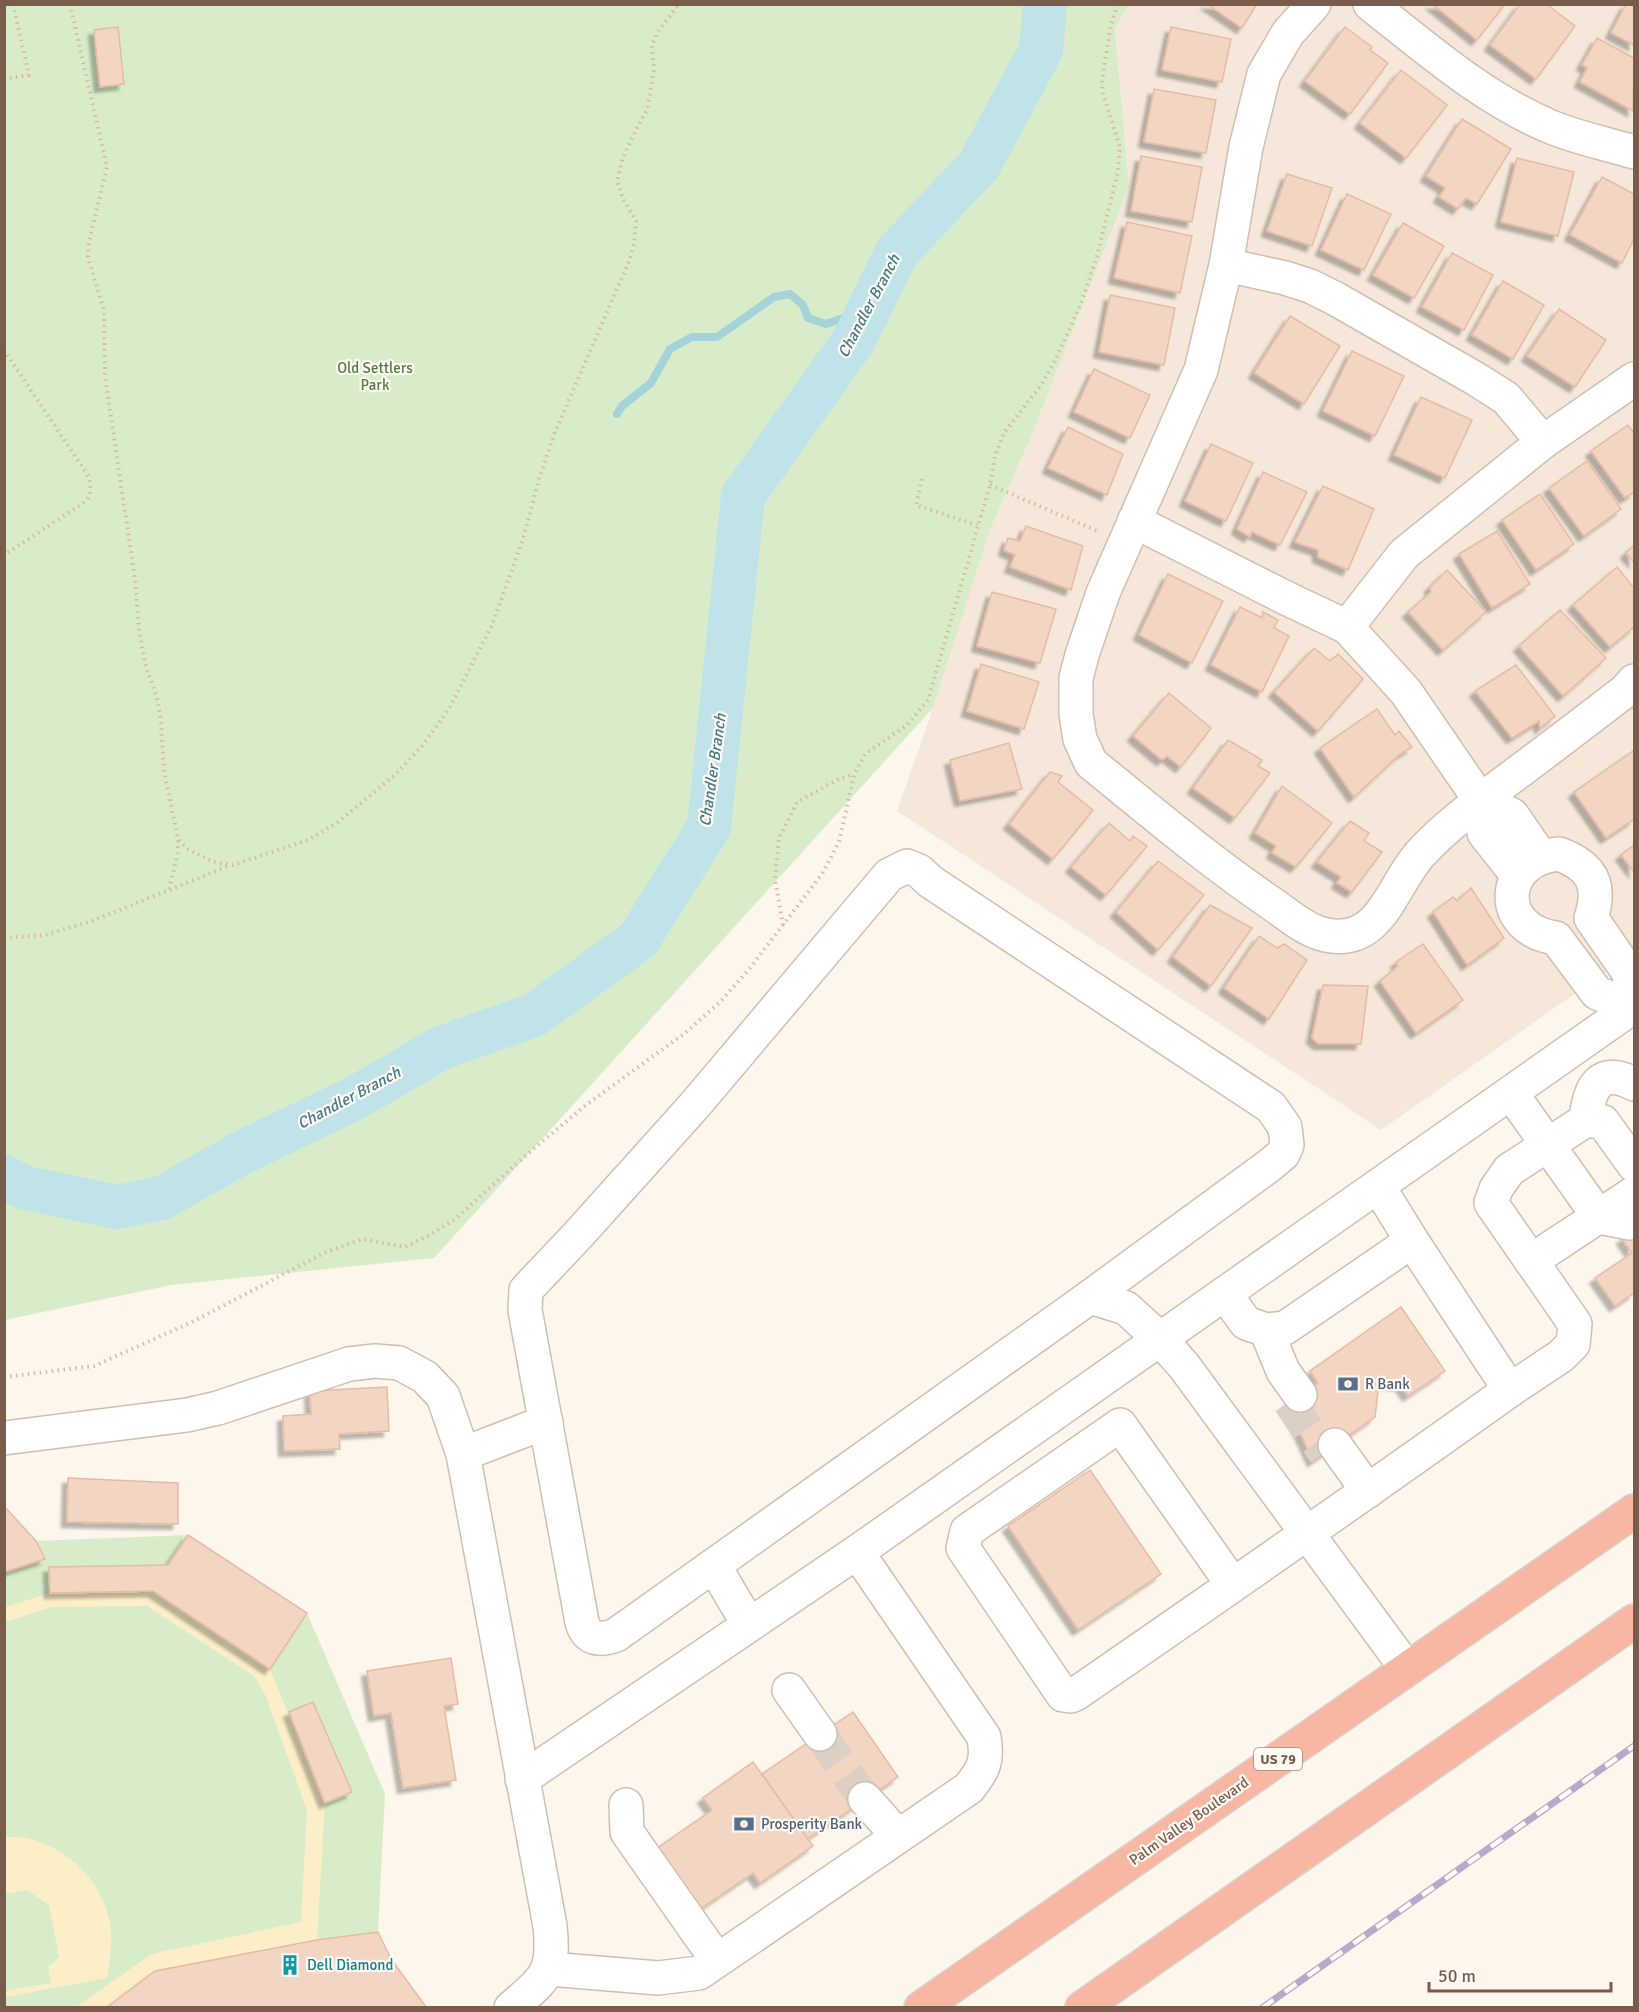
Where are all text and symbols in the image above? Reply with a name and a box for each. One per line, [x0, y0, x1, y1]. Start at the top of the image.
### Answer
water label: Chandler Branch [833, 250, 905, 361]
park label: Old Settlers Park [337, 359, 413, 394]
water label: Chandler Branch [695, 711, 731, 828]
water label: Chandler Branch [294, 1062, 405, 1134]
bank icon: R Bank [1336, 1372, 1360, 1396]
place label: R Bank [1365, 1375, 1410, 1393]
road number: US 79 [1254, 1748, 1302, 1770]
street label: Palm Valley Boulevard [1126, 1773, 1252, 1869]
bank icon: Prosperity Bank [732, 1812, 756, 1836]
place label: Prosperity Bank [761, 1815, 863, 1833]
building icon: Dell Diamond [278, 1953, 302, 1977]
scale bar [1429, 1955, 1610, 1993]
place label: Dell Diamond [307, 1956, 393, 1974]
text: 50 m [1438, 1965, 1476, 1987]

